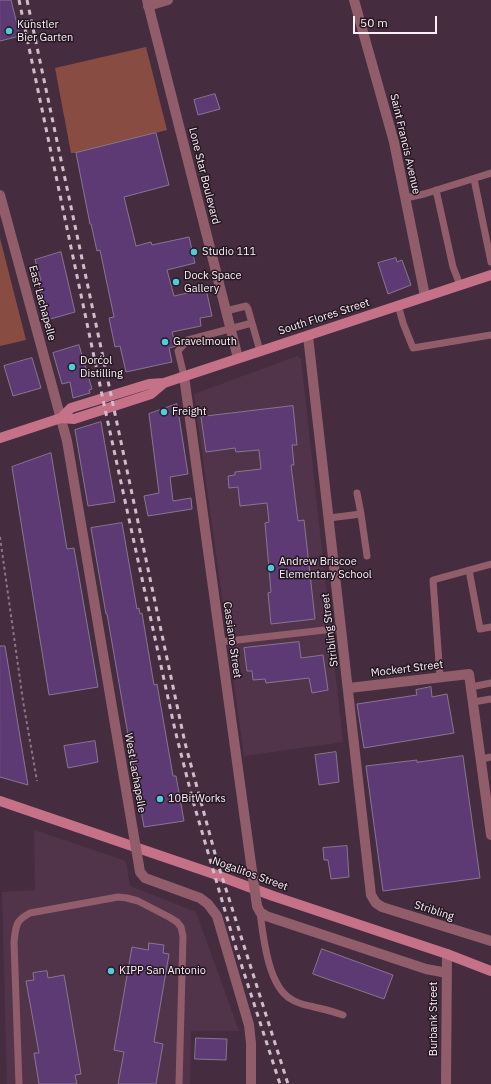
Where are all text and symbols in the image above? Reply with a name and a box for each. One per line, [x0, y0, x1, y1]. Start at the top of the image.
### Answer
scale bar [355, 8, 439, 34]
text: 50 m [360, 15, 388, 30]
place label: Künstler Bier Garten [17, 18, 73, 44]
marker: Künstler Bier Garten [4, 26, 14, 36]
street label: Saint Francis Avenue [387, 92, 423, 196]
street label: Lone Star Boulevard [186, 126, 222, 226]
place label: Studio 111 [202, 245, 256, 259]
marker: Studio 111 [189, 247, 199, 257]
street label: East Lachapelle [26, 264, 58, 342]
place label: Dock Space Gallery [184, 269, 242, 295]
marker: Dock Space Gallery [171, 277, 181, 287]
street label: South Flores Street [277, 296, 371, 338]
place label: Gravelmouth [173, 335, 237, 349]
marker: Gravelmouth [160, 337, 170, 347]
place label: Dorćol Distilling [80, 354, 123, 380]
marker: Dorćol Distilling [67, 362, 77, 372]
place label: Freight [172, 405, 207, 419]
marker: Freight [159, 407, 169, 417]
place label: Andrew Briscoe Elementary School [279, 555, 372, 581]
marker: Andrew Briscoe Elementary School [266, 563, 276, 573]
street label: Stribling Street [319, 592, 341, 668]
street label: Cassiano Street [220, 601, 244, 679]
street label: Mockert Street [370, 658, 444, 680]
street label: West Lachapelle [121, 732, 149, 814]
place label: 10BitWorks [168, 792, 226, 806]
marker: 10BitWorks [155, 794, 165, 804]
street label: Nogalitos Street [210, 854, 290, 894]
street label: Stribling [412, 898, 456, 924]
place label: KIPP San Antonio [119, 964, 206, 978]
marker: KIPP San Antonio [106, 966, 116, 976]
street label: Burbank Street [427, 982, 441, 1056]

